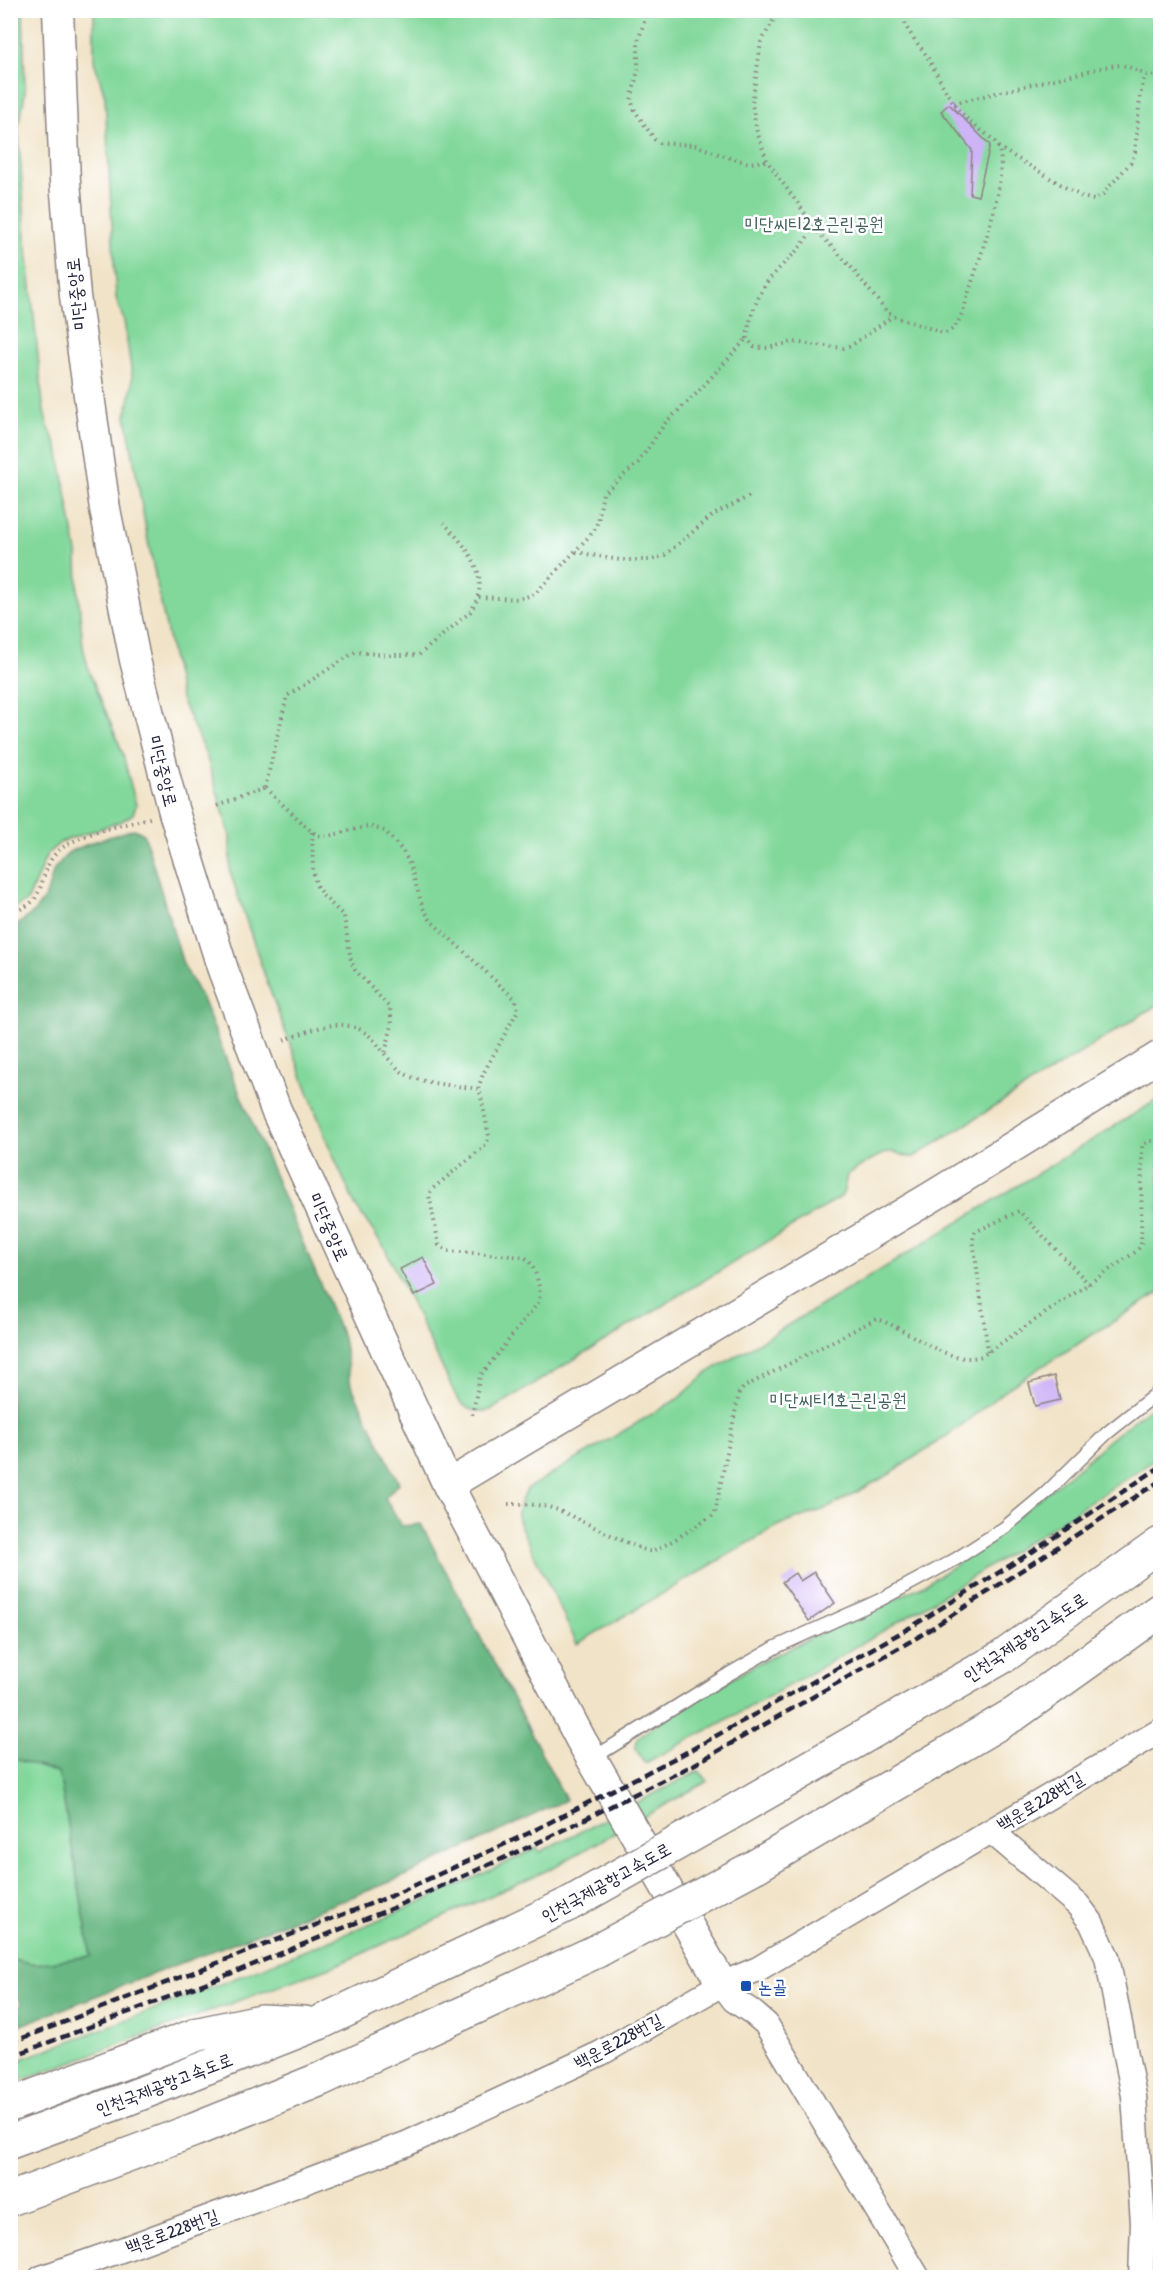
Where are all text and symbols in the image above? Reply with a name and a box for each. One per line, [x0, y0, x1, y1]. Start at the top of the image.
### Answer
park label: 미단씨티2호근린공원 [745, 211, 883, 236]
street label: 미단중앙로 [60, 257, 92, 331]
street label: 미단중앙로 [142, 733, 184, 809]
street label: 미단중앙로 [303, 1189, 355, 1265]
park label: 미단씨티1호근린공원 [770, 1387, 906, 1412]
street label: 인천국제공항고속도로 [958, 1586, 1092, 1688]
street label: 백운로228번길 [992, 1765, 1088, 1837]
street label: 인천국제공항고속도로 [537, 1836, 675, 1928]
place label: 논골 [758, 1974, 787, 1999]
marker: 논골 [739, 1979, 753, 1993]
street label: 백운로228번길 [569, 2007, 667, 2075]
street label: 인천국제공항고속도로 [92, 2046, 236, 2122]
street label: 백운로228번길 [122, 2202, 222, 2259]

